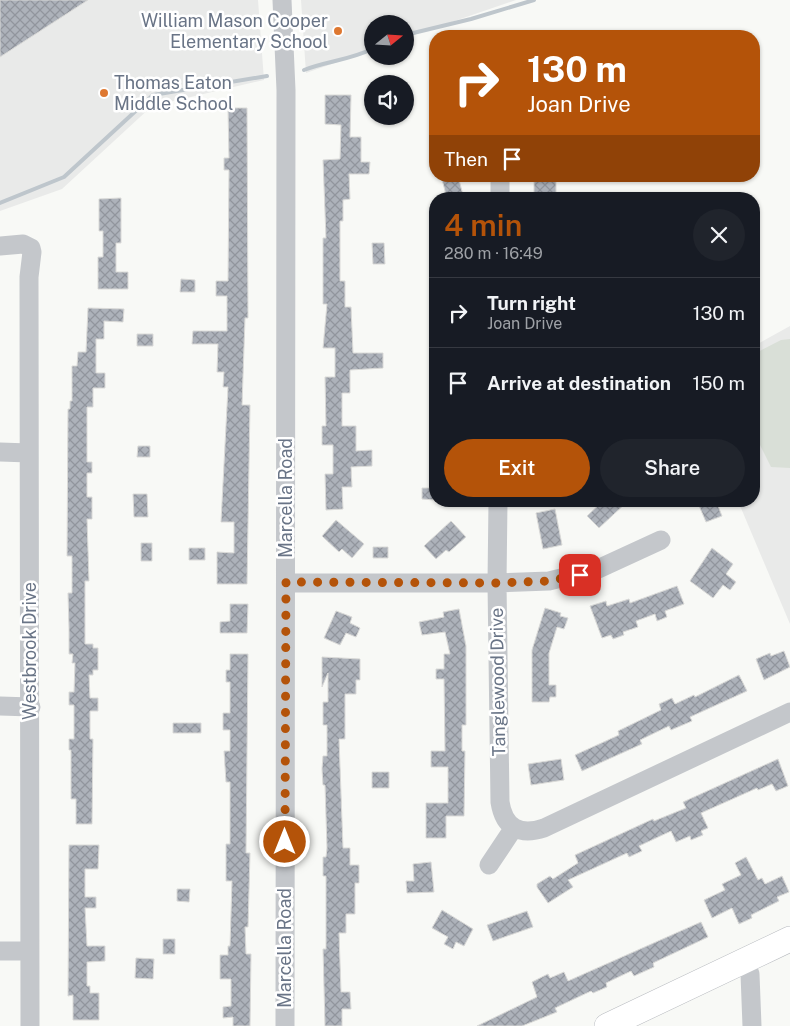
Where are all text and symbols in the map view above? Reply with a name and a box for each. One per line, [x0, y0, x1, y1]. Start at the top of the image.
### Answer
place label: William Mason Cooper Elementary School [141, 10, 328, 52]
north arrow [364, 15, 414, 65]
map controls [364, 15, 414, 125]
marker: William Mason Cooper Elementary School [332, 25, 344, 37]
text: 130 m [527, 49, 627, 90]
icon: right [444, 50, 509, 115]
place label: Thomas Eaton Middle School [114, 72, 233, 114]
button: sound [364, 75, 414, 125]
marker: Thomas Eaton Middle School [98, 87, 110, 99]
text: Joan Drive [527, 91, 631, 117]
icon: arrive [498, 145, 526, 173]
text: Then [444, 148, 488, 170]
text: 4 min [444, 207, 522, 243]
button: close [693, 209, 745, 261]
text: 280 m · 16:49 [444, 244, 543, 263]
text: Turn right [487, 292, 576, 314]
icon: right [444, 299, 472, 327]
text: 130 m [693, 302, 745, 324]
text: Joan Drive [487, 314, 562, 333]
icon: arrive [444, 369, 472, 397]
text: Arrive at destination [487, 372, 671, 394]
text: 150 m [692, 372, 745, 394]
street label: Marcella Road [275, 438, 296, 558]
button: Exit [444, 439, 590, 497]
button: Share [600, 439, 745, 497]
pin [559, 554, 601, 596]
icon: arrive [566, 561, 594, 589]
street label: Westbrook Drive [19, 582, 40, 720]
street label: Tanglewood Drive [486, 608, 509, 757]
position arrow [258, 815, 310, 867]
street label: Marcella Road [274, 888, 295, 1008]

